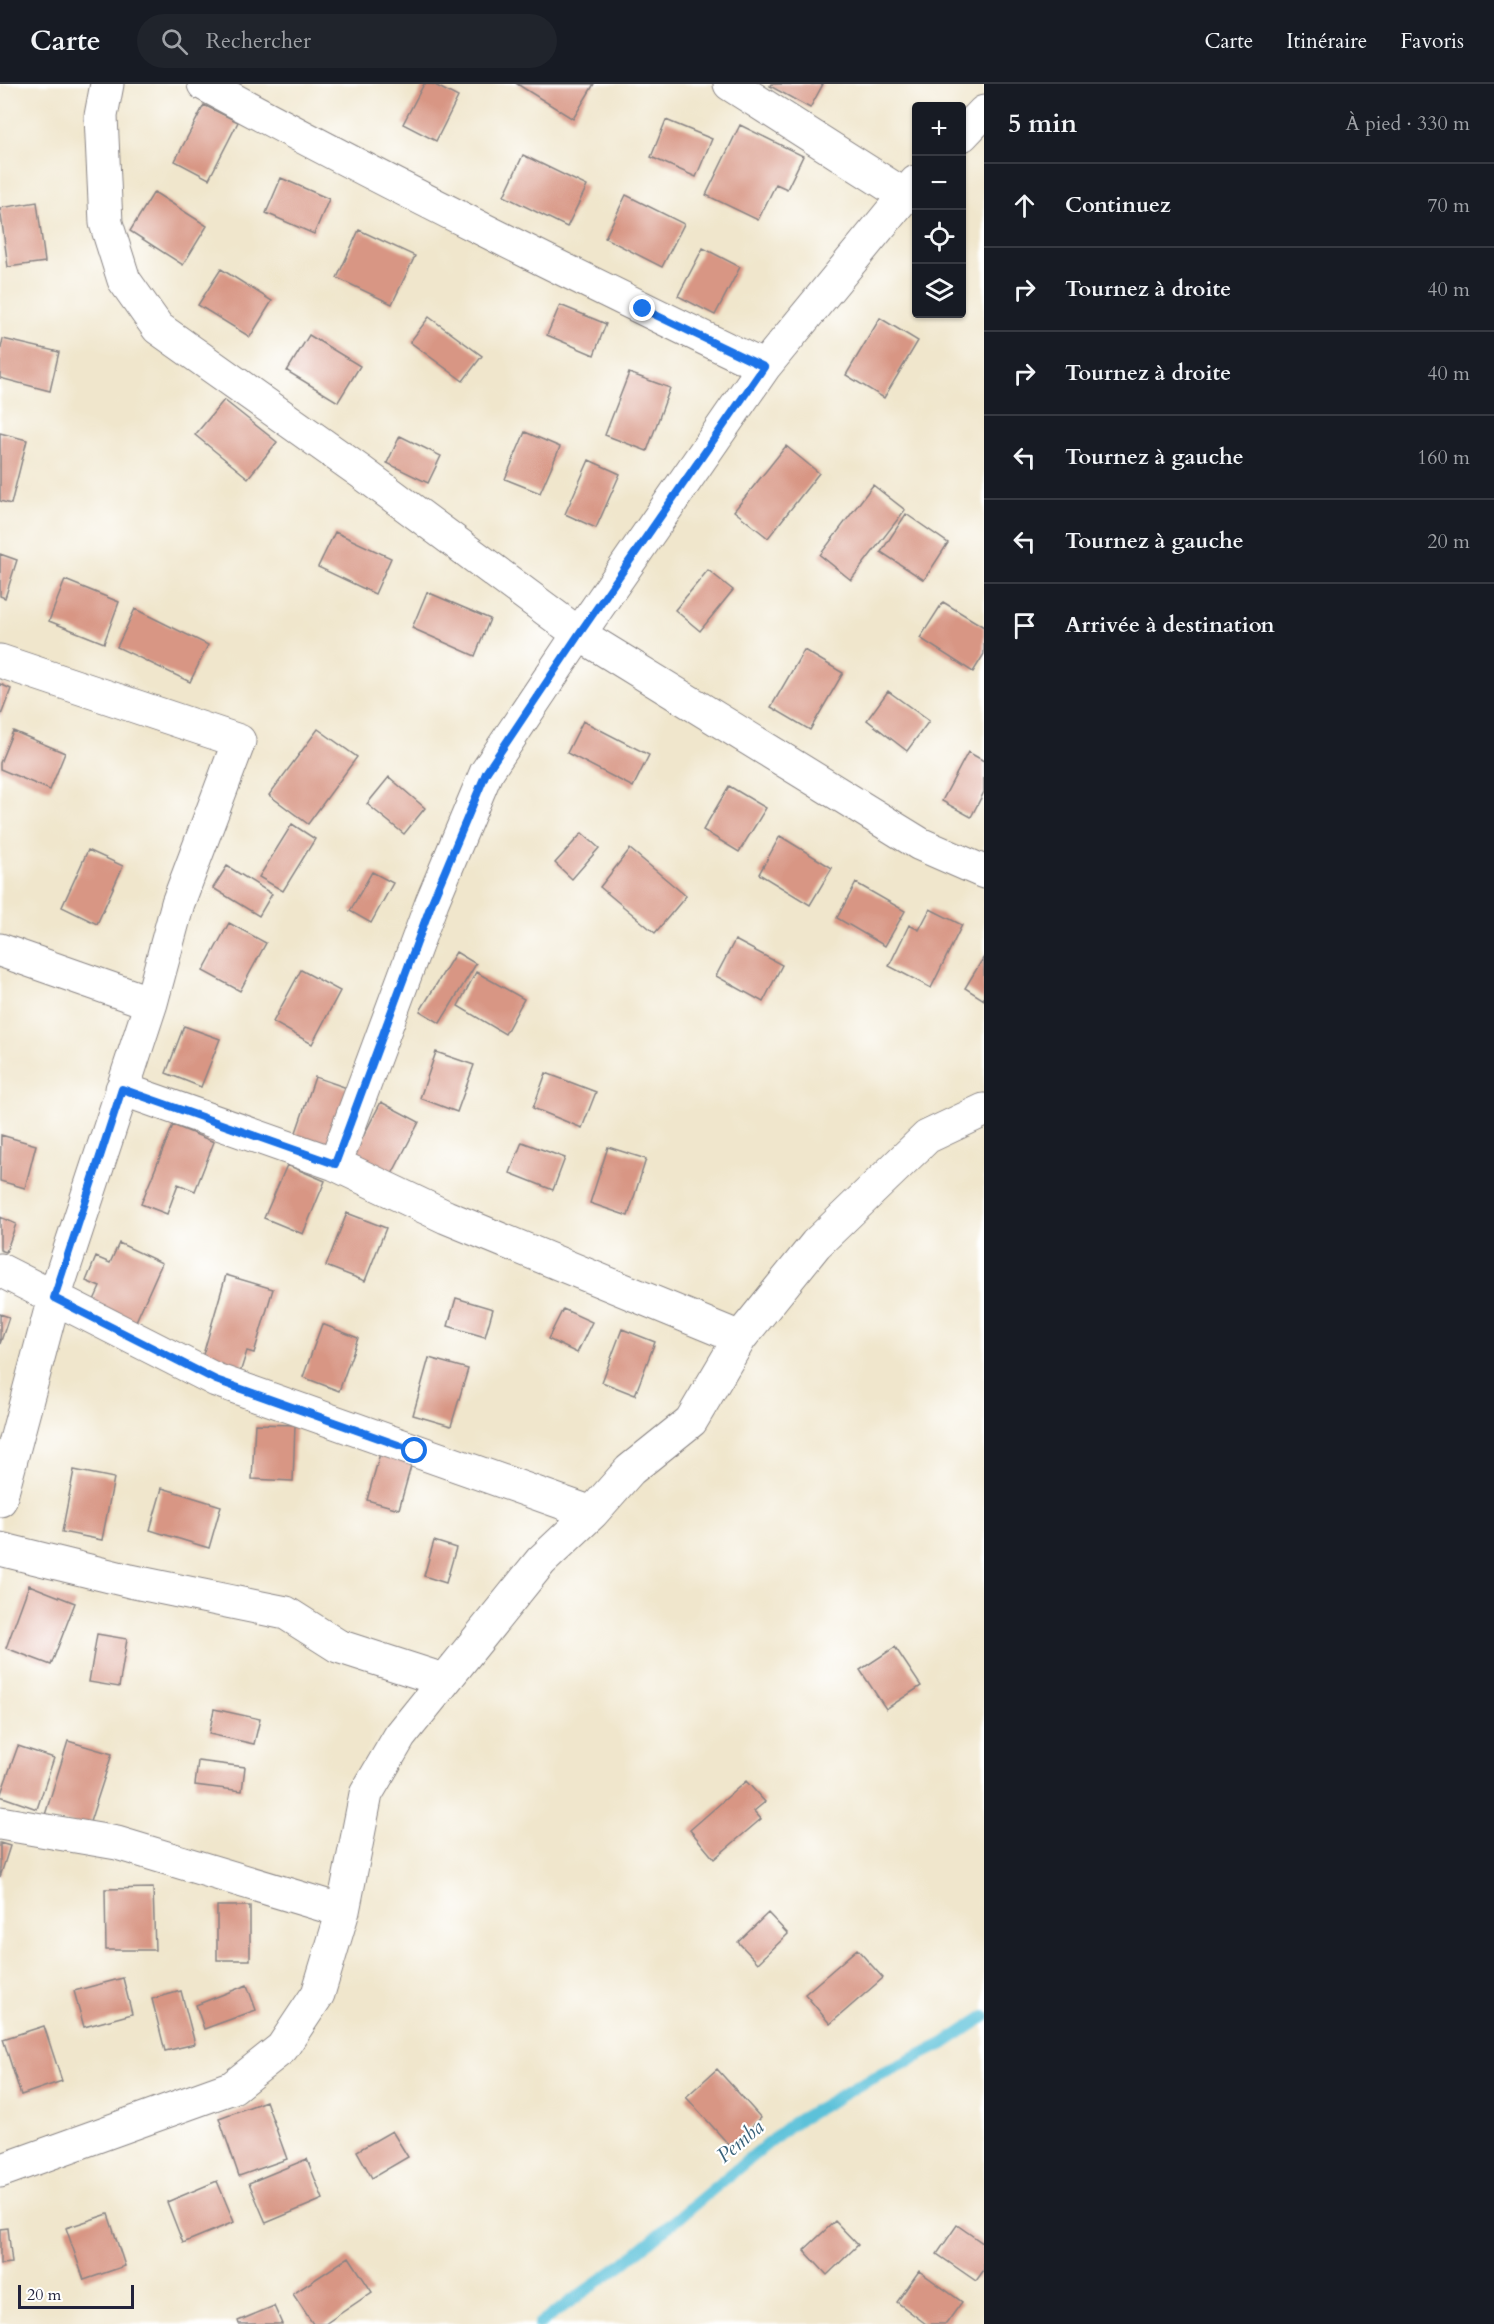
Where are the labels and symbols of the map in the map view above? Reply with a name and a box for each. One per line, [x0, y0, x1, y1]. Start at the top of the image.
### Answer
route end [629, 295, 655, 321]
route start [401, 1437, 427, 1463]
water label: Pemba [710, 2113, 770, 2170]
scale bar [18, 2282, 134, 2310]

